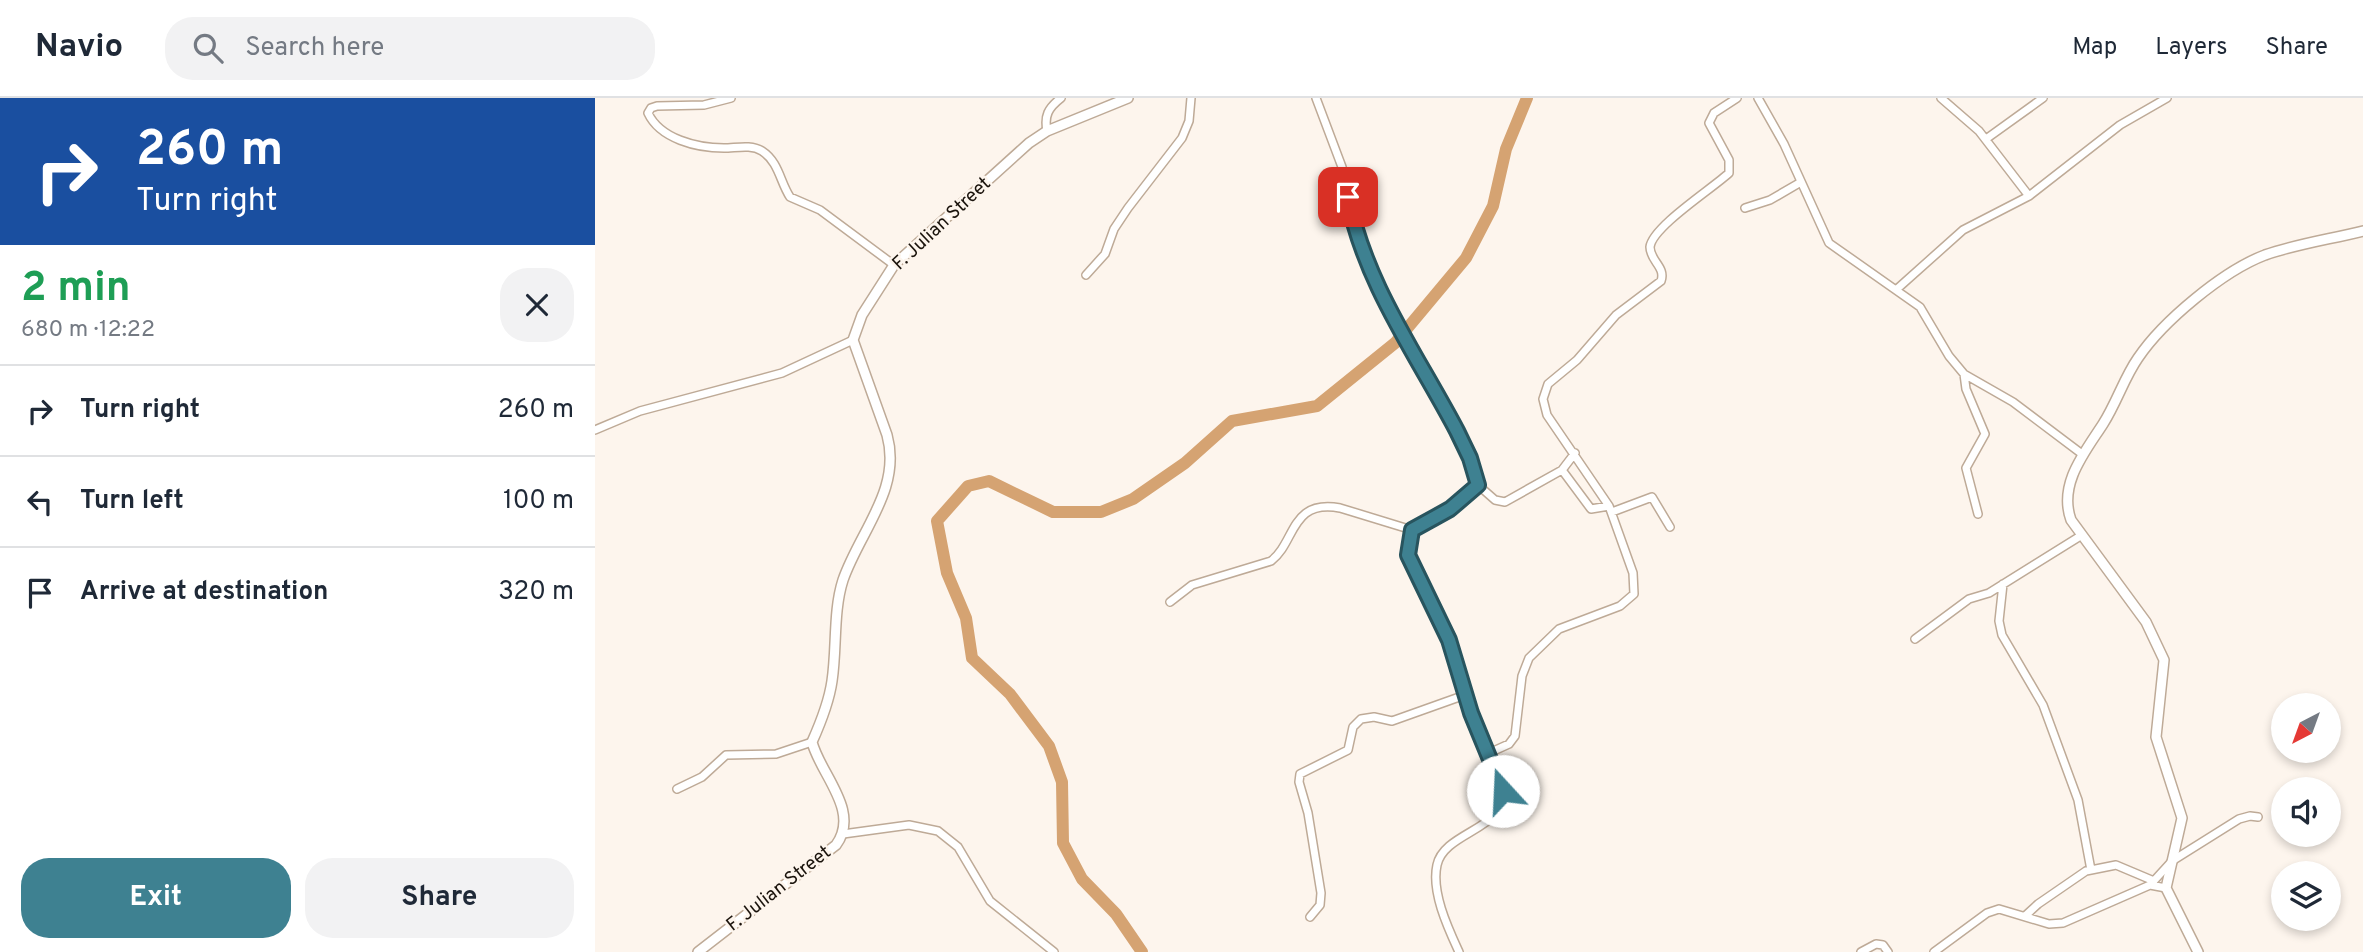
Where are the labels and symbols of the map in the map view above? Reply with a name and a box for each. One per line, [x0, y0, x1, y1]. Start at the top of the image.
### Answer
pin [1318, 167, 1378, 227]
street label: F. Julian Street [888, 172, 996, 276]
north arrow [2271, 693, 2341, 763]
position arrow [1466, 754, 1540, 828]
street label: F. Julian Street [722, 841, 836, 937]

